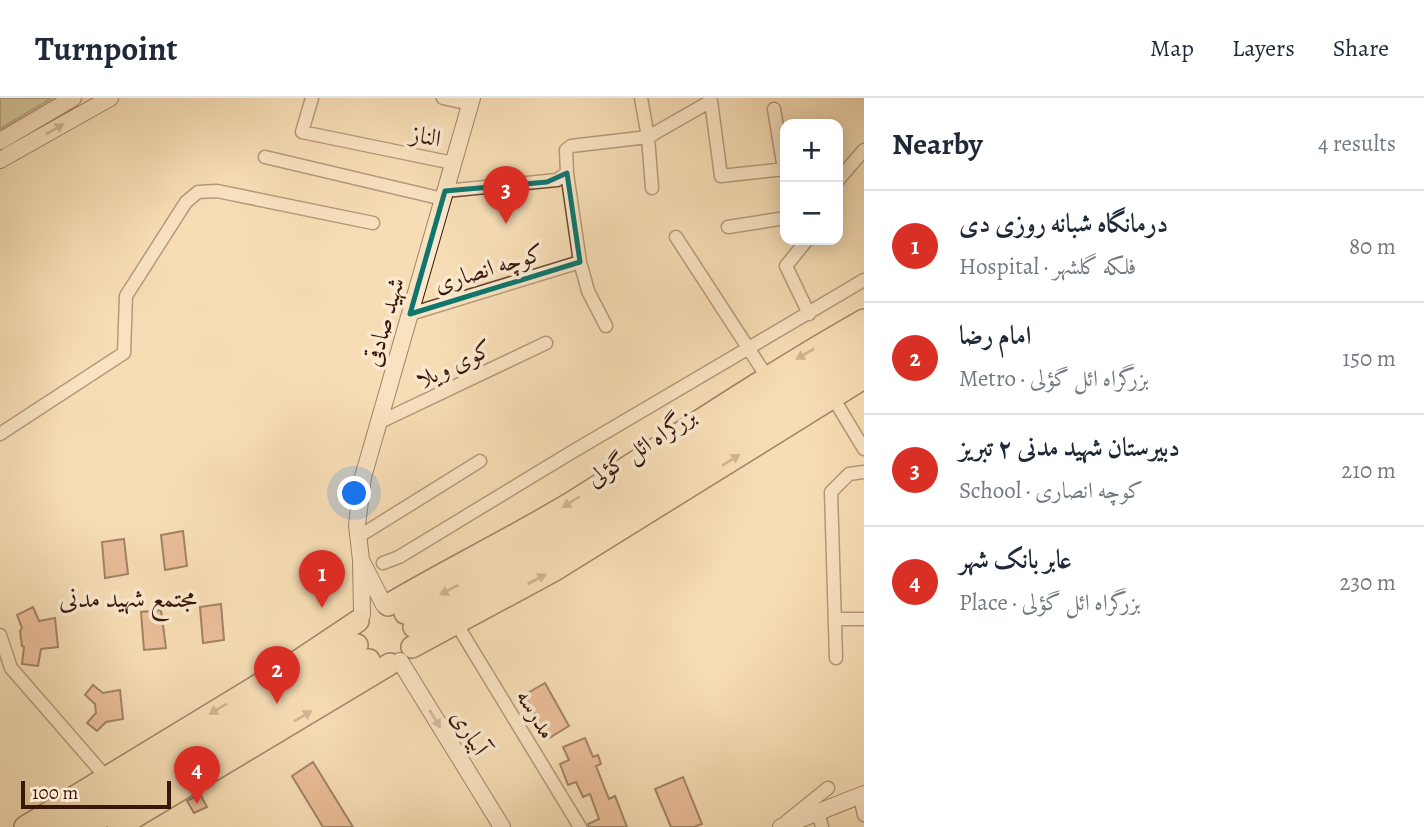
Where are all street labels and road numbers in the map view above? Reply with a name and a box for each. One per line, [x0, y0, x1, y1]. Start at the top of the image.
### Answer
street label: الناز [406, 117, 444, 155]
street label: کوچه انصاری [430, 236, 548, 301]
street label: شهید صادقی [356, 274, 412, 370]
street label: کوی ویلا [411, 332, 497, 396]
street label: بزرگراه ائل گؤلی [580, 400, 702, 495]
street label: مدرسه [509, 683, 563, 745]
street label: آبیاری [444, 703, 498, 763]

